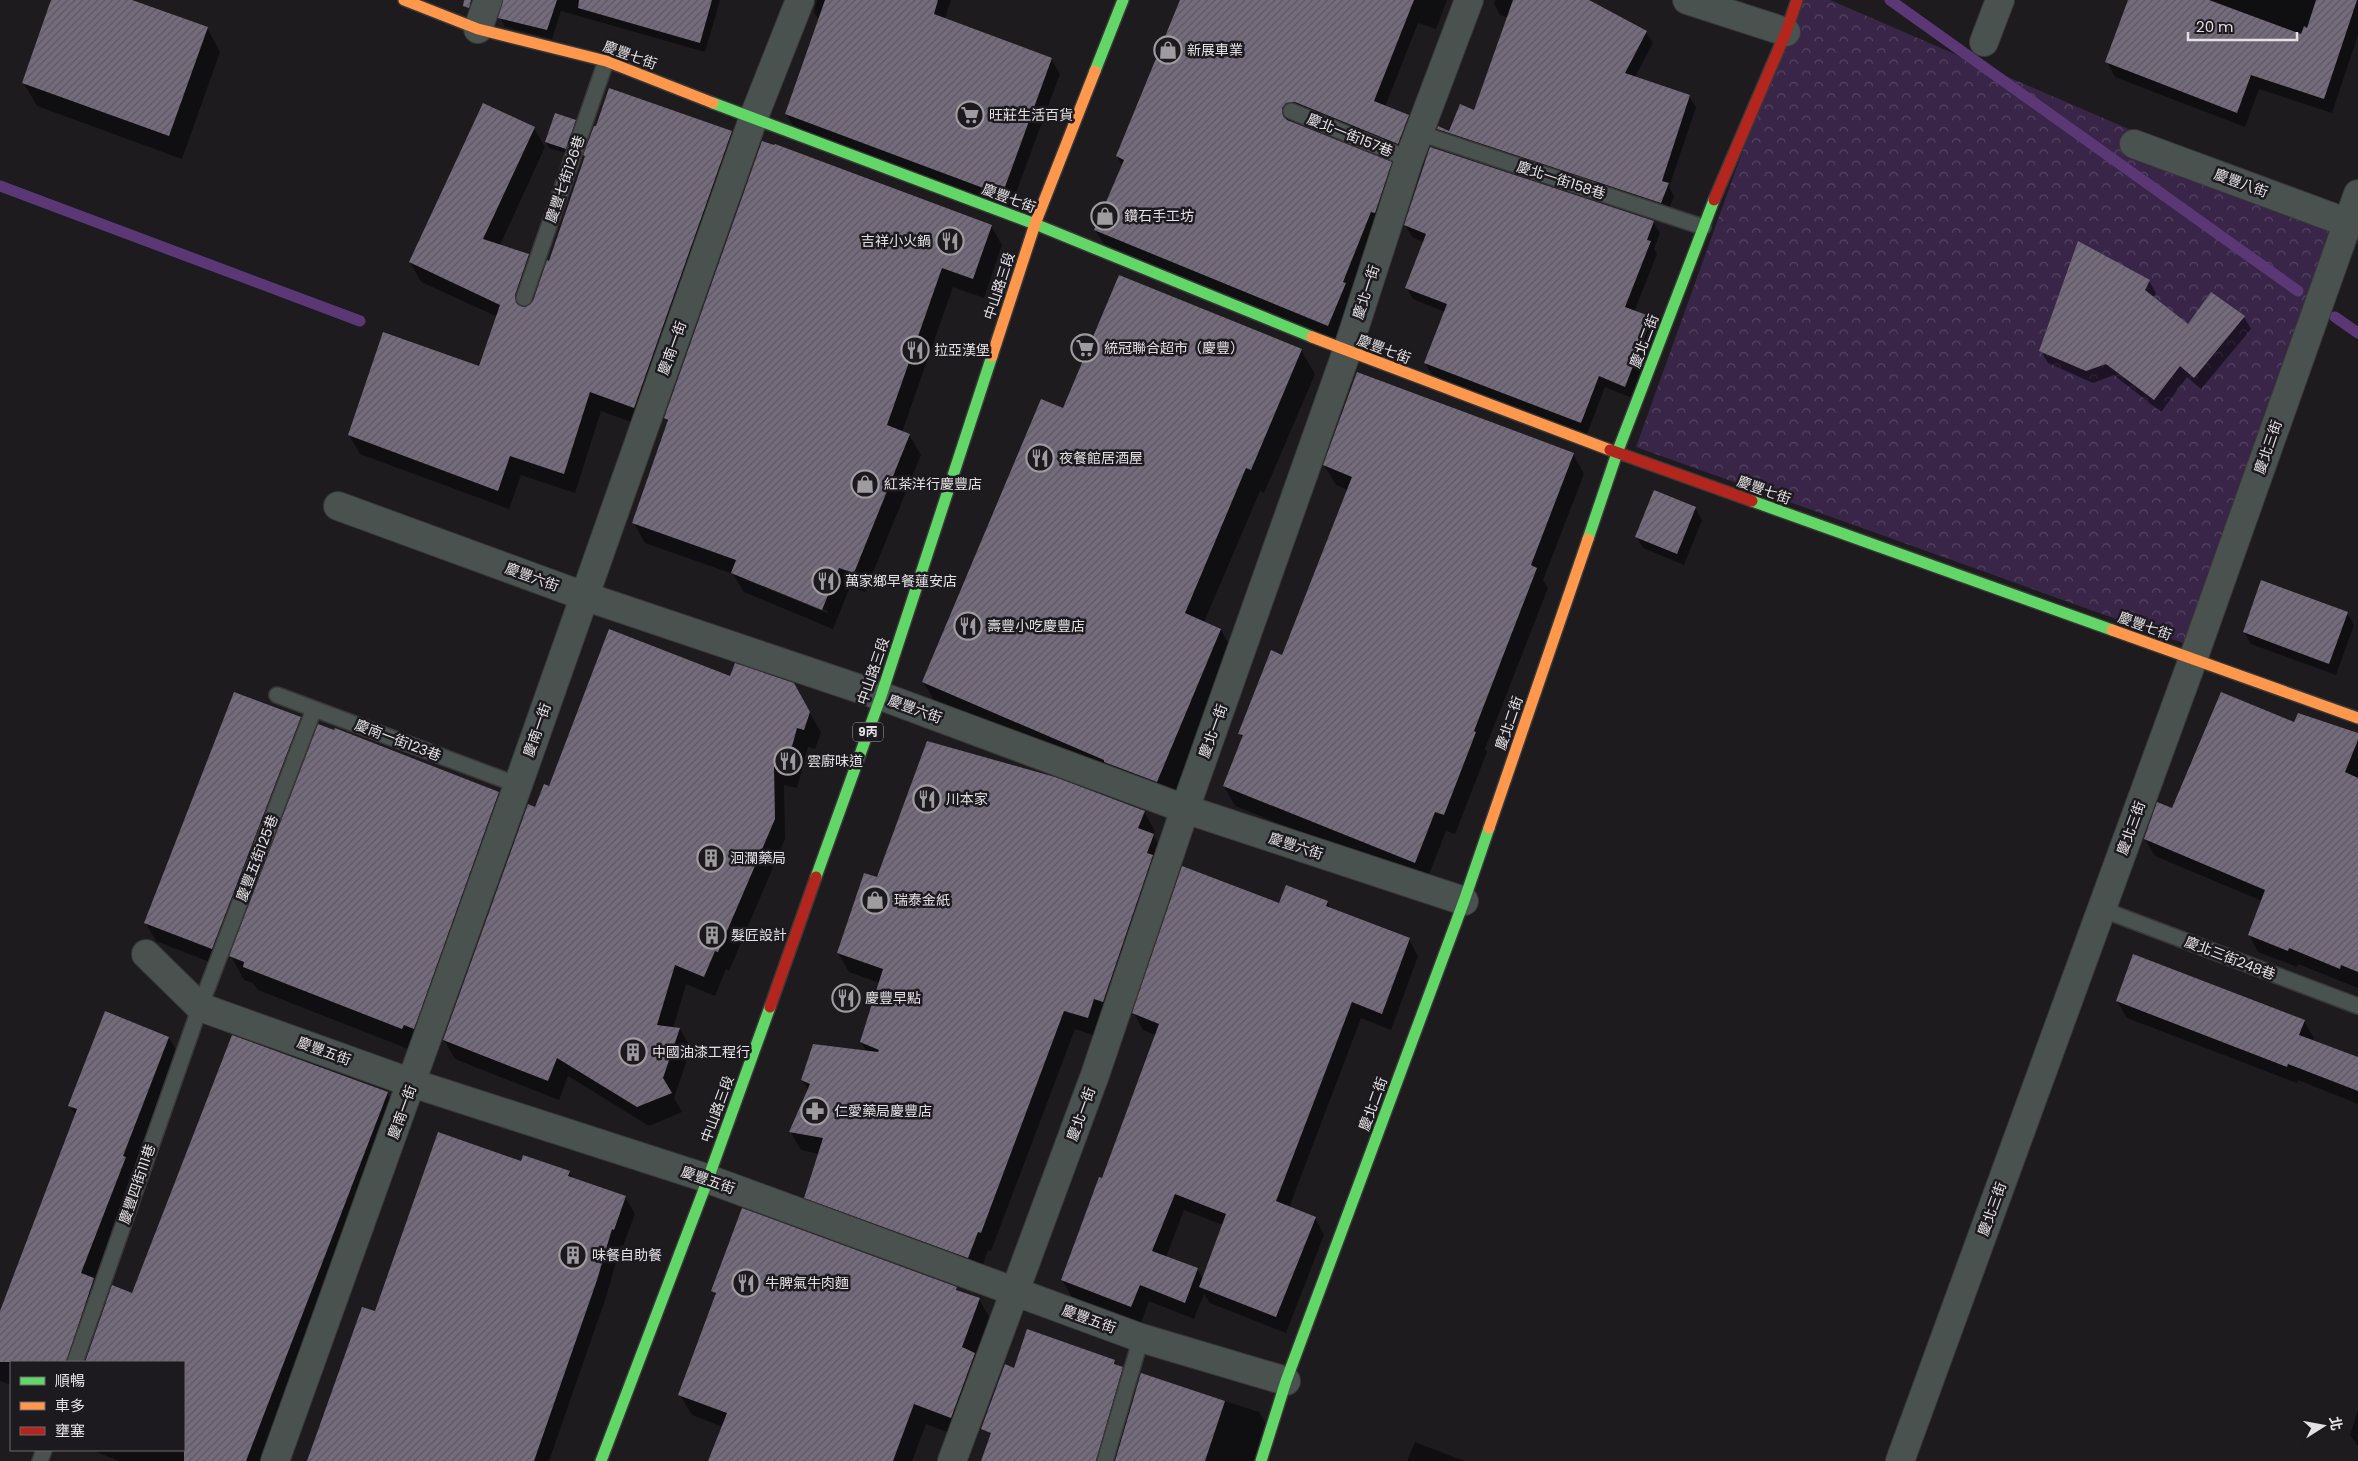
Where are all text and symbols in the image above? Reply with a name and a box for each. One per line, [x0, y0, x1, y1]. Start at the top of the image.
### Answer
scale bar [2188, 10, 2297, 42]
text: 20 m [2196, 16, 2234, 37]
shop icon: 新展車業 [1153, 35, 1183, 65]
street label: 慶豐七街 [600, 36, 660, 74]
place label: 新展車業 [1187, 40, 1243, 60]
supermarket icon: 旺莊生活百貨 [955, 100, 985, 130]
place label: 旺莊生活百貨 [989, 105, 1073, 125]
street label: 慶北一街157巷 [1304, 109, 1396, 161]
street label: 慶豐七街126巷 [541, 133, 589, 225]
street label: 慶北一街158巷 [1514, 156, 1608, 204]
street label: 慶豐八街 [2211, 164, 2271, 202]
street label: 慶豐七街 [979, 179, 1039, 217]
shop icon: 鑽石手工坊 [1090, 201, 1120, 231]
place label: 鑽石手工坊 [1124, 206, 1194, 226]
restaurant icon: 吉祥小火鍋 [935, 226, 965, 256]
place label: 吉祥小火鍋 [861, 231, 931, 251]
street label: 中山路三段 [979, 250, 1019, 322]
street label: 慶北一街 [1348, 262, 1384, 322]
street label: 慶北二街 [1625, 311, 1663, 371]
street label: 慶南一街 [653, 318, 691, 378]
street label: 慶豐七街 [1354, 330, 1414, 368]
supermarket icon: 統冠聯合超市（慶豐） [1070, 333, 1100, 363]
restaurant icon: 拉亞漢堡 [900, 335, 930, 365]
place label: 統冠聯合超市（慶豐） [1104, 338, 1244, 358]
place label: 拉亞漢堡 [934, 340, 990, 360]
street label: 慶北三街 [2249, 417, 2287, 477]
restaurant icon: 夜餐館居酒屋 [1025, 443, 1055, 473]
place label: 夜餐館居酒屋 [1059, 448, 1143, 468]
shop icon: 紅茶洋行慶豐店 [850, 469, 880, 499]
street label: 慶豐七街 [1734, 471, 1794, 509]
place label: 紅茶洋行慶豐店 [884, 474, 982, 494]
street label: 慶豐六街 [502, 558, 562, 596]
restaurant icon: 萬家鄉早餐蓮安店 [811, 566, 841, 596]
place label: 萬家鄉早餐蓮安店 [845, 571, 957, 591]
street label: 慶豐七街 [2115, 607, 2175, 645]
restaurant icon: 壽豐小吃慶豐店 [953, 611, 983, 641]
place label: 壽豐小吃慶豐店 [987, 616, 1085, 636]
street label: 中山路三段 [852, 635, 894, 707]
street label: 慶豐六街 [885, 690, 945, 728]
street label: 慶北二街 [1490, 693, 1528, 753]
street label: 慶南一街 [518, 700, 556, 760]
street label: 慶北一街 [1194, 701, 1232, 761]
street label: 慶南一街123巷 [352, 714, 444, 766]
road number: 9丙 [853, 722, 883, 742]
restaurant icon: 雲廚味道 [773, 746, 803, 776]
place label: 雲廚味道 [807, 751, 863, 771]
restaurant icon: 川本家 [912, 784, 942, 814]
place label: 川本家 [946, 789, 988, 809]
street label: 慶北三街 [2112, 798, 2150, 858]
street label: 慶豐五街125巷 [231, 812, 283, 904]
street label: 慶豐六街 [1266, 828, 1326, 864]
building icon: 洄瀾藥局 [696, 843, 726, 873]
place label: 洄瀾藥局 [730, 848, 786, 868]
shop icon: 瑞泰金紙 [860, 885, 890, 915]
place label: 瑞泰金紙 [894, 890, 950, 910]
building icon: 髮匠設計 [697, 920, 727, 950]
place label: 髮匠設計 [731, 925, 787, 945]
street label: 慶北三街248巷 [2182, 932, 2278, 984]
restaurant icon: 慶豐早點 [831, 983, 861, 1013]
place label: 慶豐早點 [865, 988, 921, 1008]
street label: 慶豐五街 [294, 1032, 354, 1070]
building icon: 中國油漆工程行 [618, 1037, 648, 1067]
place label: 中國油漆工程行 [652, 1042, 750, 1062]
street label: 中山路三段 [696, 1073, 738, 1145]
street label: 慶北二街 [1354, 1074, 1392, 1134]
street label: 慶南一街 [383, 1082, 421, 1142]
street label: 慶北一街 [1062, 1084, 1100, 1144]
pharmacy icon: 仁愛藥局慶豐店 [800, 1096, 830, 1126]
place label: 仁愛藥局慶豐店 [834, 1101, 932, 1121]
street label: 慶豐四街111巷 [114, 1141, 160, 1227]
street label: 慶豐五街 [678, 1161, 738, 1199]
street label: 慶北三街 [1973, 1179, 2011, 1239]
building icon: 味餐自助餐 [558, 1240, 588, 1270]
place label: 味餐自助餐 [592, 1245, 662, 1265]
restaurant icon: 牛脾氣牛肉麵 [731, 1268, 761, 1298]
place label: 牛脾氣牛肉麵 [765, 1273, 849, 1293]
street label: 慶豐五街 [1059, 1300, 1119, 1338]
legend [10, 1361, 185, 1451]
text: 順暢 [55, 1370, 85, 1391]
text: 車多 [55, 1395, 85, 1416]
north arrow [2298, 1401, 2348, 1451]
text: 北 [2325, 1415, 2347, 1432]
text: 壅塞 [55, 1420, 85, 1441]

